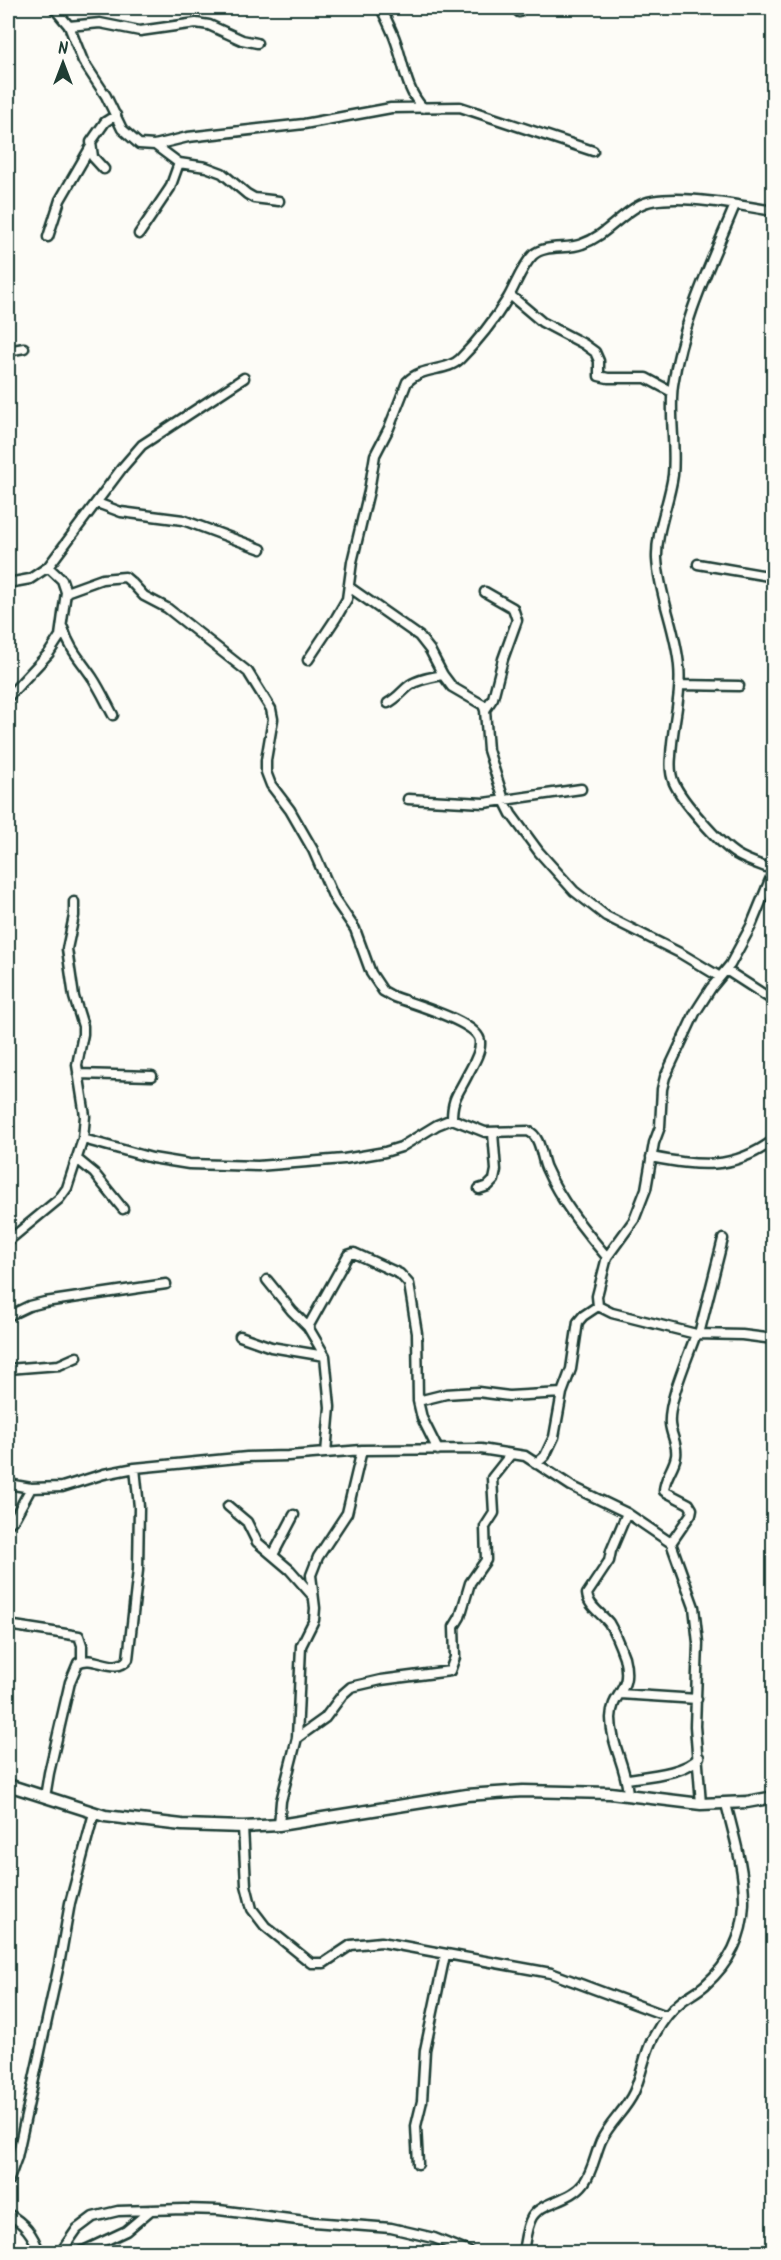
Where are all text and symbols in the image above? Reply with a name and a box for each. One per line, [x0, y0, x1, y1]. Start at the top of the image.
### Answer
north arrow [33, 33, 93, 93]
text: N [58, 37, 68, 62]

